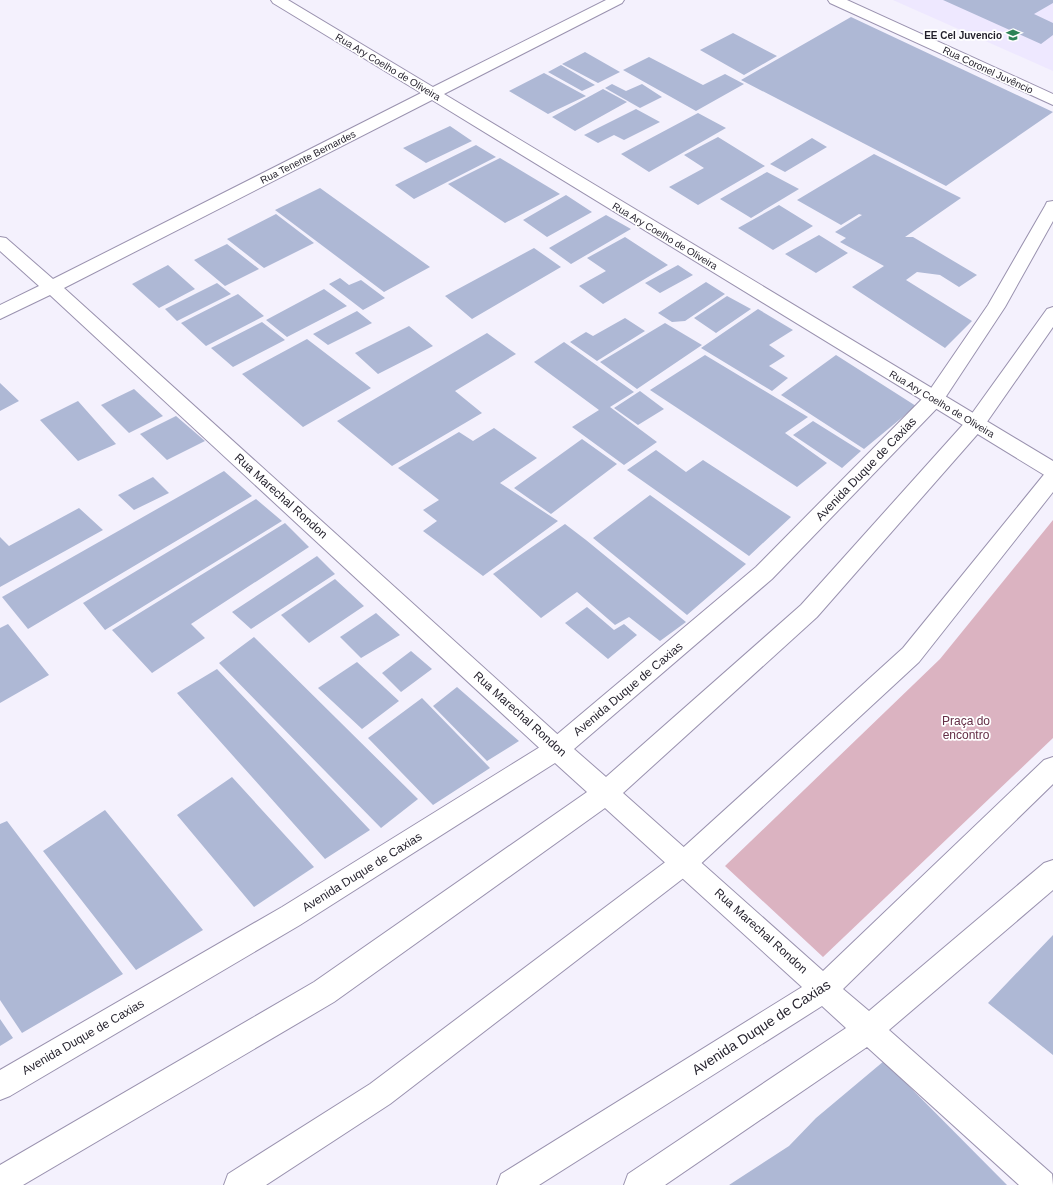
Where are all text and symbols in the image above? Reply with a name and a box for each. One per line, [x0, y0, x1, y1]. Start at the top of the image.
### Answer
school or university icon: EE Cel Juvencio [1005, 27, 1021, 43]
place label: EE Cel Juvencio [924, 30, 1002, 41]
street label: Rua Ary Coelho de Oliveira [333, 31, 443, 103]
street label: Rua Coronel Juvêncio [941, 44, 1035, 96]
street label: Rua Tenente Bernardes [259, 128, 357, 186]
street label: Rua Ary Coelho de Oliveira [610, 200, 720, 272]
street label: Rua Ary Coelho de Oliveira [887, 368, 997, 440]
street label: Avenida Duque de Caxias [813, 414, 919, 524]
street label: Rua Marechal Rondon [232, 451, 330, 541]
street label: Avenida Duque de Caxias [570, 639, 686, 739]
street label: Rua Marechal Rondon [471, 669, 569, 759]
park label: Praça do encontro [942, 714, 990, 742]
street label: Avenida Duque de Caxias [300, 829, 424, 915]
street label: Rua Marechal Rondon [712, 886, 810, 976]
street label: Avenida Duque de Caxias [689, 976, 833, 1078]
street label: Avenida Duque de Caxias [20, 996, 146, 1078]

